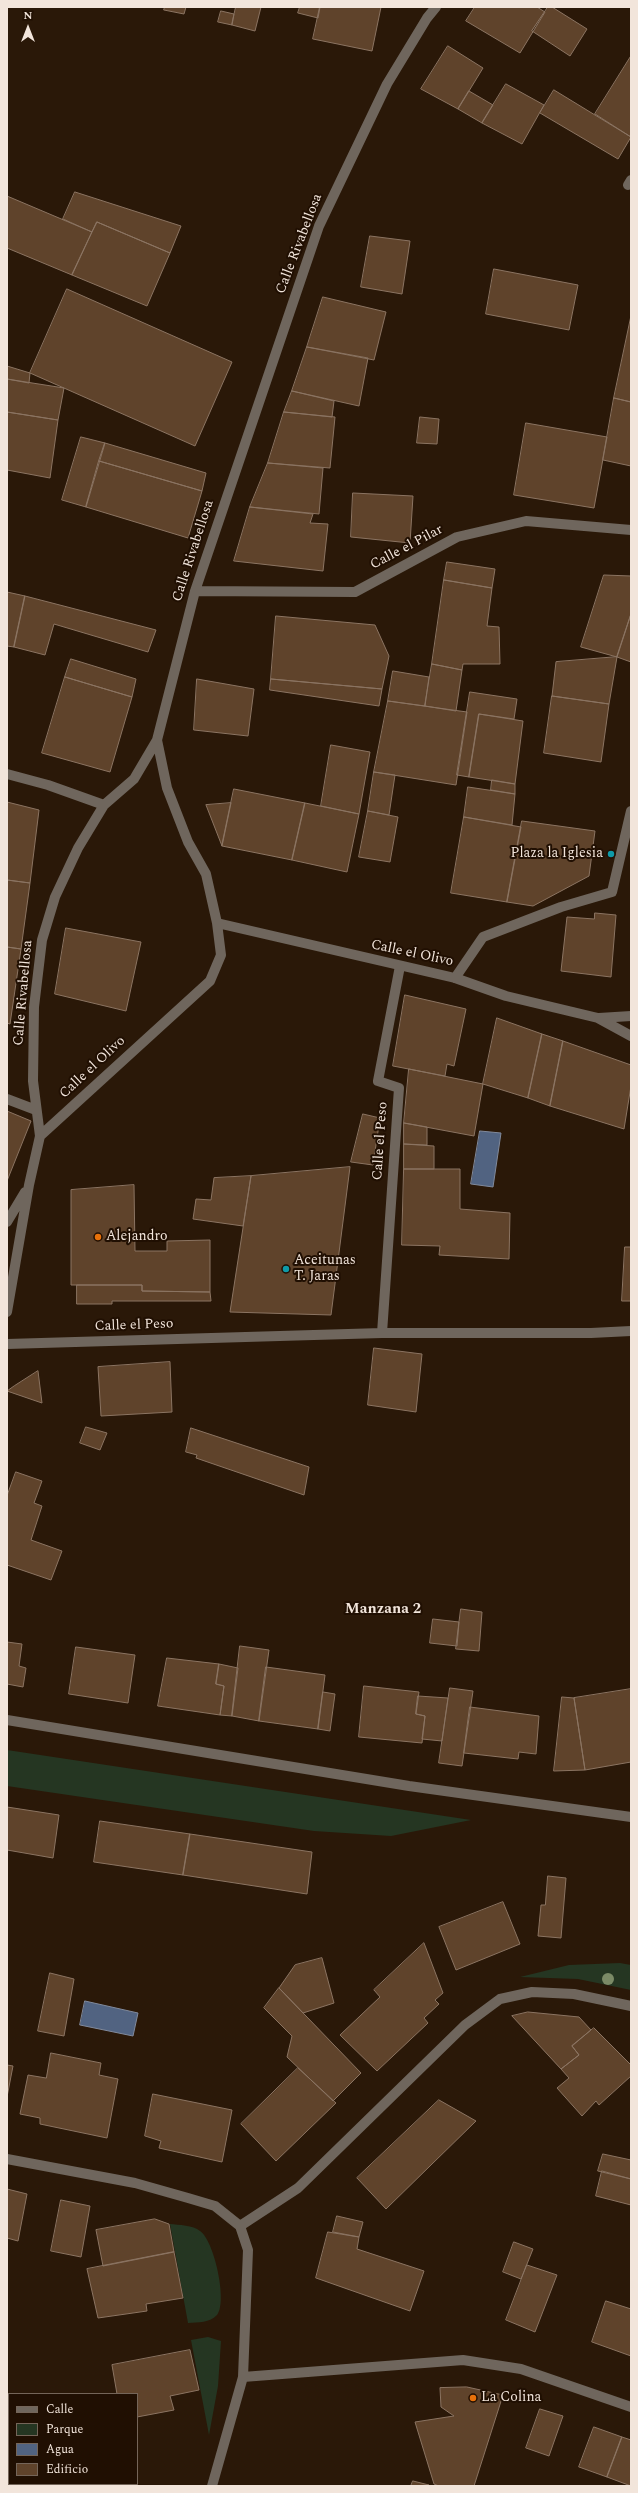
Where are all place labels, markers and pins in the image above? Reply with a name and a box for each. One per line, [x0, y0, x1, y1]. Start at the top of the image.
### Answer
place label: Plaza la Iglesia [511, 846, 603, 862]
marker: Plaza la Iglesia [606, 849, 616, 859]
place label: Alejandro [106, 1229, 168, 1245]
marker: Alejandro [93, 1232, 103, 1242]
place label: Aceitunas T. Jaras [294, 1253, 356, 1286]
marker: Aceitunas T. Jaras [281, 1264, 291, 1274]
place label: La Colina [481, 2390, 541, 2406]
marker: La Colina [468, 2393, 478, 2403]

